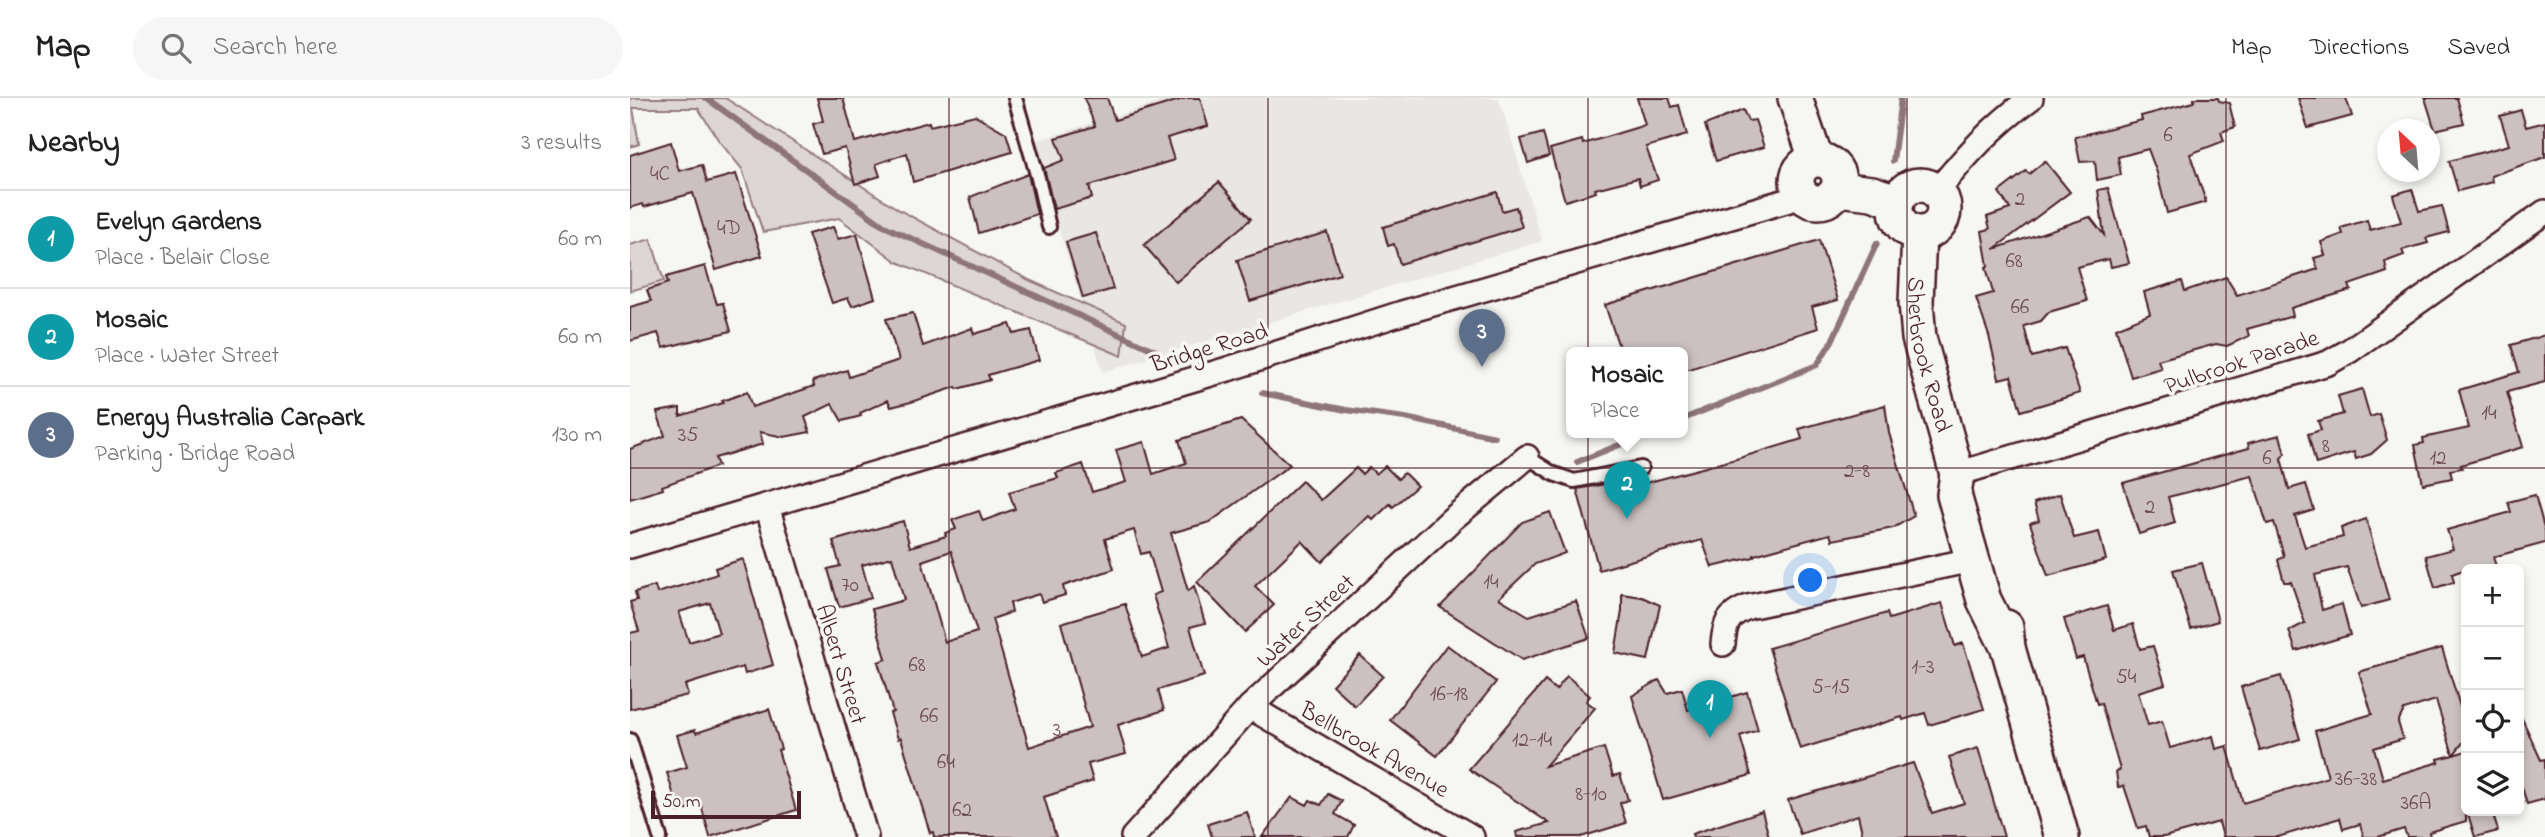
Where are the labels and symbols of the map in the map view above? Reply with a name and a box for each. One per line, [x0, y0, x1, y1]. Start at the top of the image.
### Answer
north arrow [2377, 119, 2440, 182]
house number: 6 [2163, 121, 2173, 151]
house number: 4C [650, 160, 670, 190]
house number: 2 [2015, 185, 2025, 215]
house number: 4D [717, 214, 741, 244]
house number: 68 [2005, 247, 2023, 277]
street label: Sherbrook Road [1896, 276, 1960, 437]
house number: 66 [2011, 293, 2029, 323]
pin: 3 [1459, 309, 1505, 367]
street label: Bridge Road [1146, 315, 1273, 384]
street label: Pulbrook Parade [2160, 322, 2324, 405]
house number: 14 [2481, 399, 2497, 429]
house number: 35 [678, 421, 698, 451]
house number: 8 [2322, 432, 2330, 462]
house number: 6 [2262, 444, 2272, 474]
house number: 12 [2429, 444, 2447, 474]
house number: 2-8 [1844, 457, 1870, 487]
pin: 2 [1604, 461, 1650, 519]
house number: 2 [2145, 493, 2155, 523]
your location [1793, 563, 1827, 597]
street label: Water Street [1249, 567, 1364, 677]
house number: 14 [1483, 568, 1499, 598]
house number: 70 [841, 571, 859, 601]
street label: Albert Street [805, 600, 875, 729]
house number: 68 [908, 651, 926, 681]
house number: 1-3 [1911, 653, 1935, 683]
house number: 54 [2116, 663, 2137, 693]
house number: 5-15 [1812, 673, 1850, 703]
house number: 16-18 [1430, 680, 1468, 710]
pin: 1 [1687, 680, 1733, 738]
street label: Bellbrook Avenue [1292, 694, 1455, 808]
house number: 66 [920, 702, 938, 732]
house number: 3 [1053, 716, 1061, 746]
house number: 12-14 [1512, 726, 1553, 756]
house number: 64 [937, 748, 955, 778]
house number: 36-38 [2335, 765, 2377, 795]
house number: 8-10 [1575, 780, 1607, 810]
scale bar [651, 788, 802, 820]
house number: 36A [2401, 789, 2431, 819]
house number: 62 [952, 796, 972, 826]

